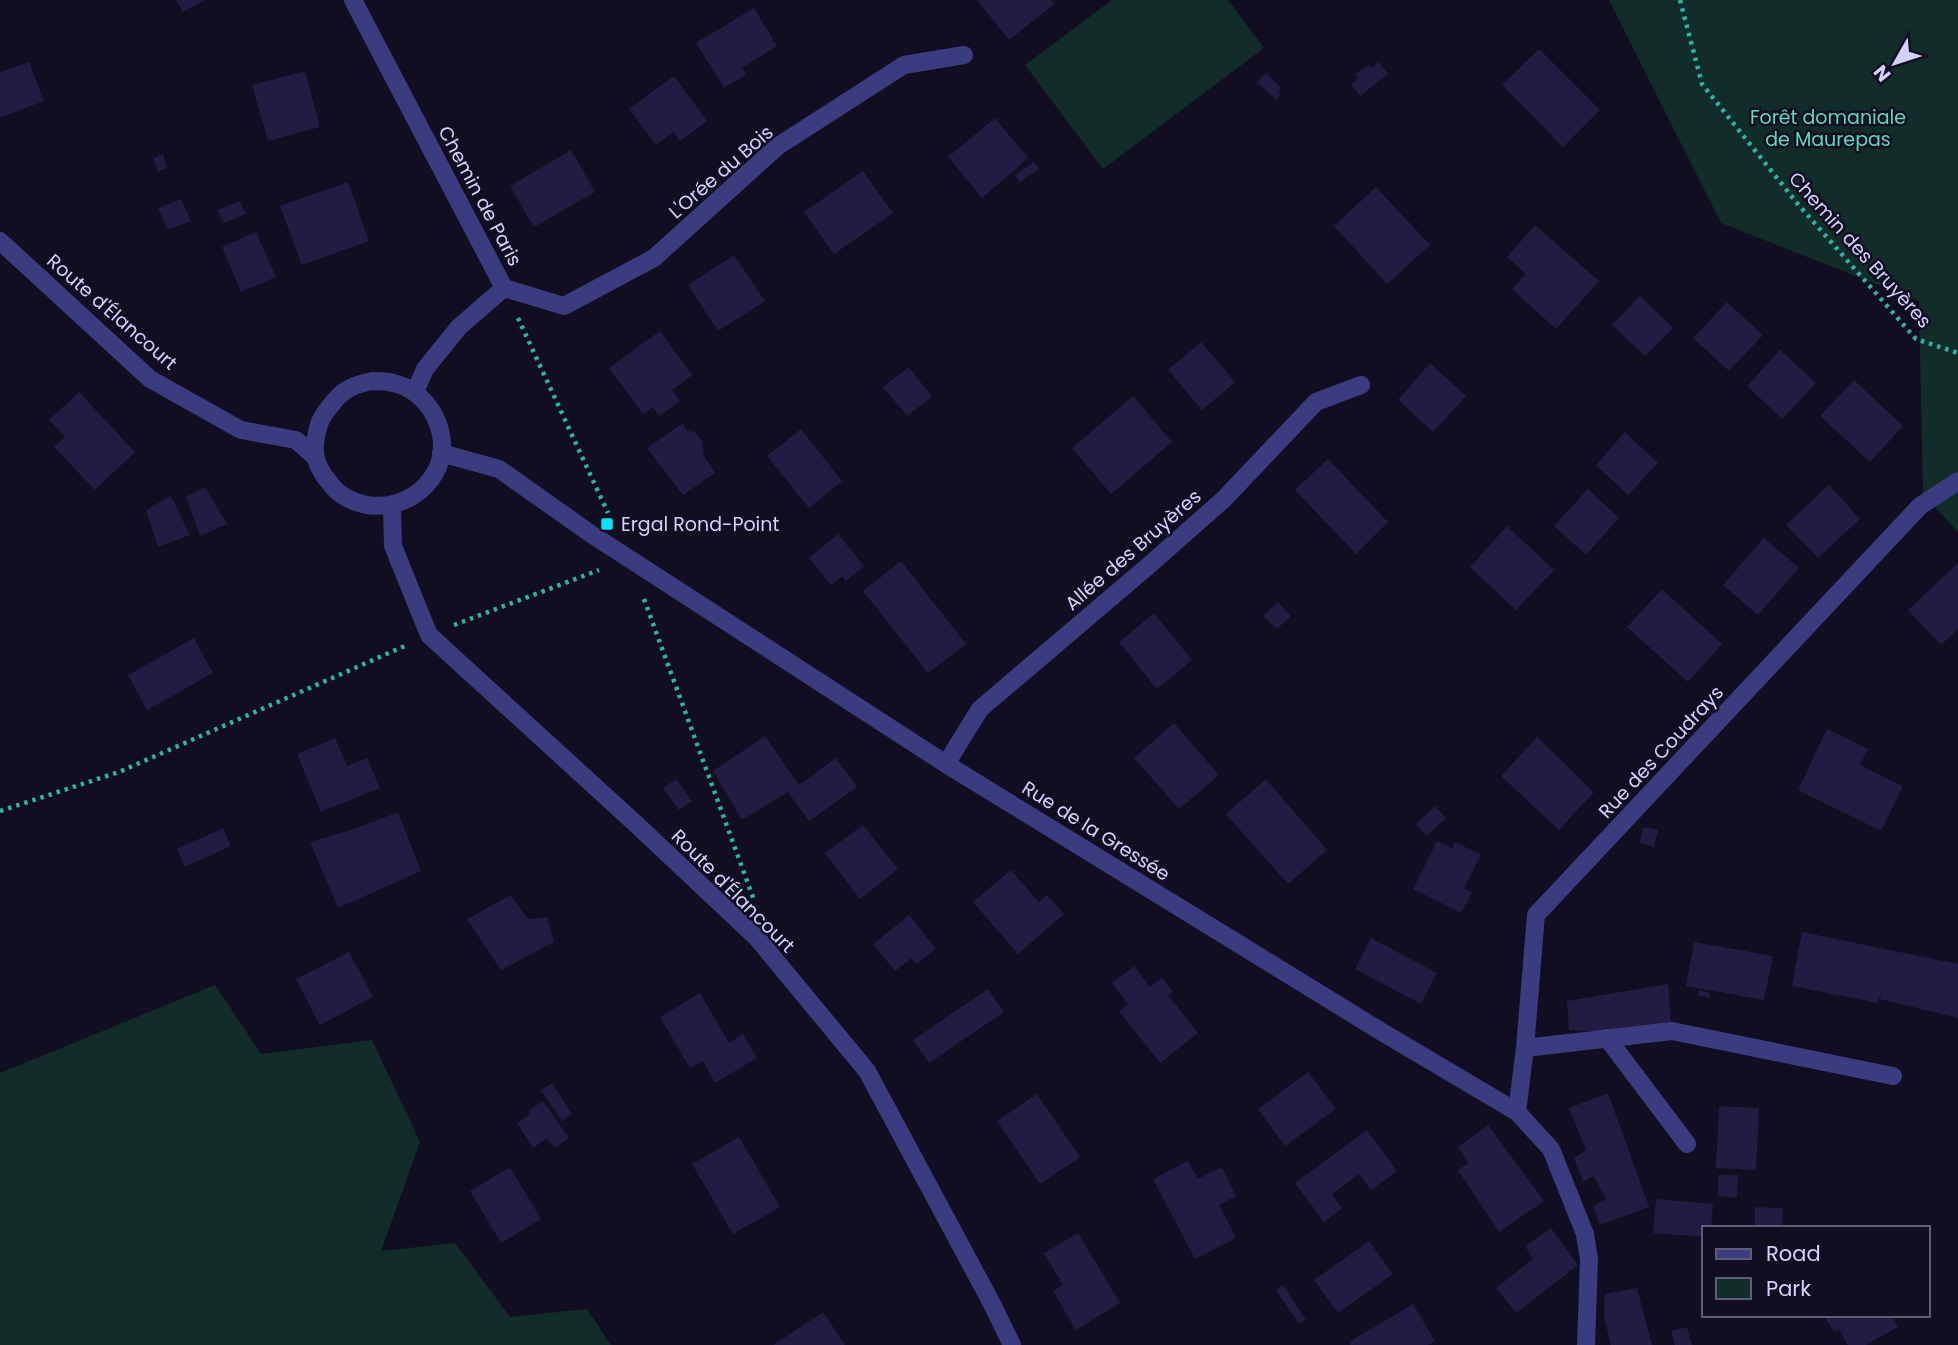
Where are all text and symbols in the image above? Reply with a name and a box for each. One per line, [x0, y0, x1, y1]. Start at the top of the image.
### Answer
north arrow [1860, 28, 1930, 98]
text: N [1867, 59, 1897, 87]
park label: Forêt domaniale de Maurepas [1750, 104, 1906, 153]
street label: L'Orée du Bois [663, 119, 779, 225]
street label: Chemin de Paris [432, 121, 528, 271]
street label: Chemin des Bruyères [1782, 166, 1938, 334]
street label: Route d'Élancourt [41, 248, 183, 376]
street label: Allée des Bruyères [1059, 483, 1207, 617]
place label: Ergal Rond-Point [621, 511, 779, 538]
marker: Ergal Rond-Point [599, 516, 615, 532]
street label: Rue des Coudrays [1592, 680, 1730, 824]
street label: Rue de la Gressée [1017, 775, 1175, 887]
street label: Route d'Élancourt [665, 823, 801, 959]
legend [1702, 1226, 1930, 1317]
text: Road [1766, 1239, 1821, 1268]
text: Park [1766, 1274, 1811, 1303]

